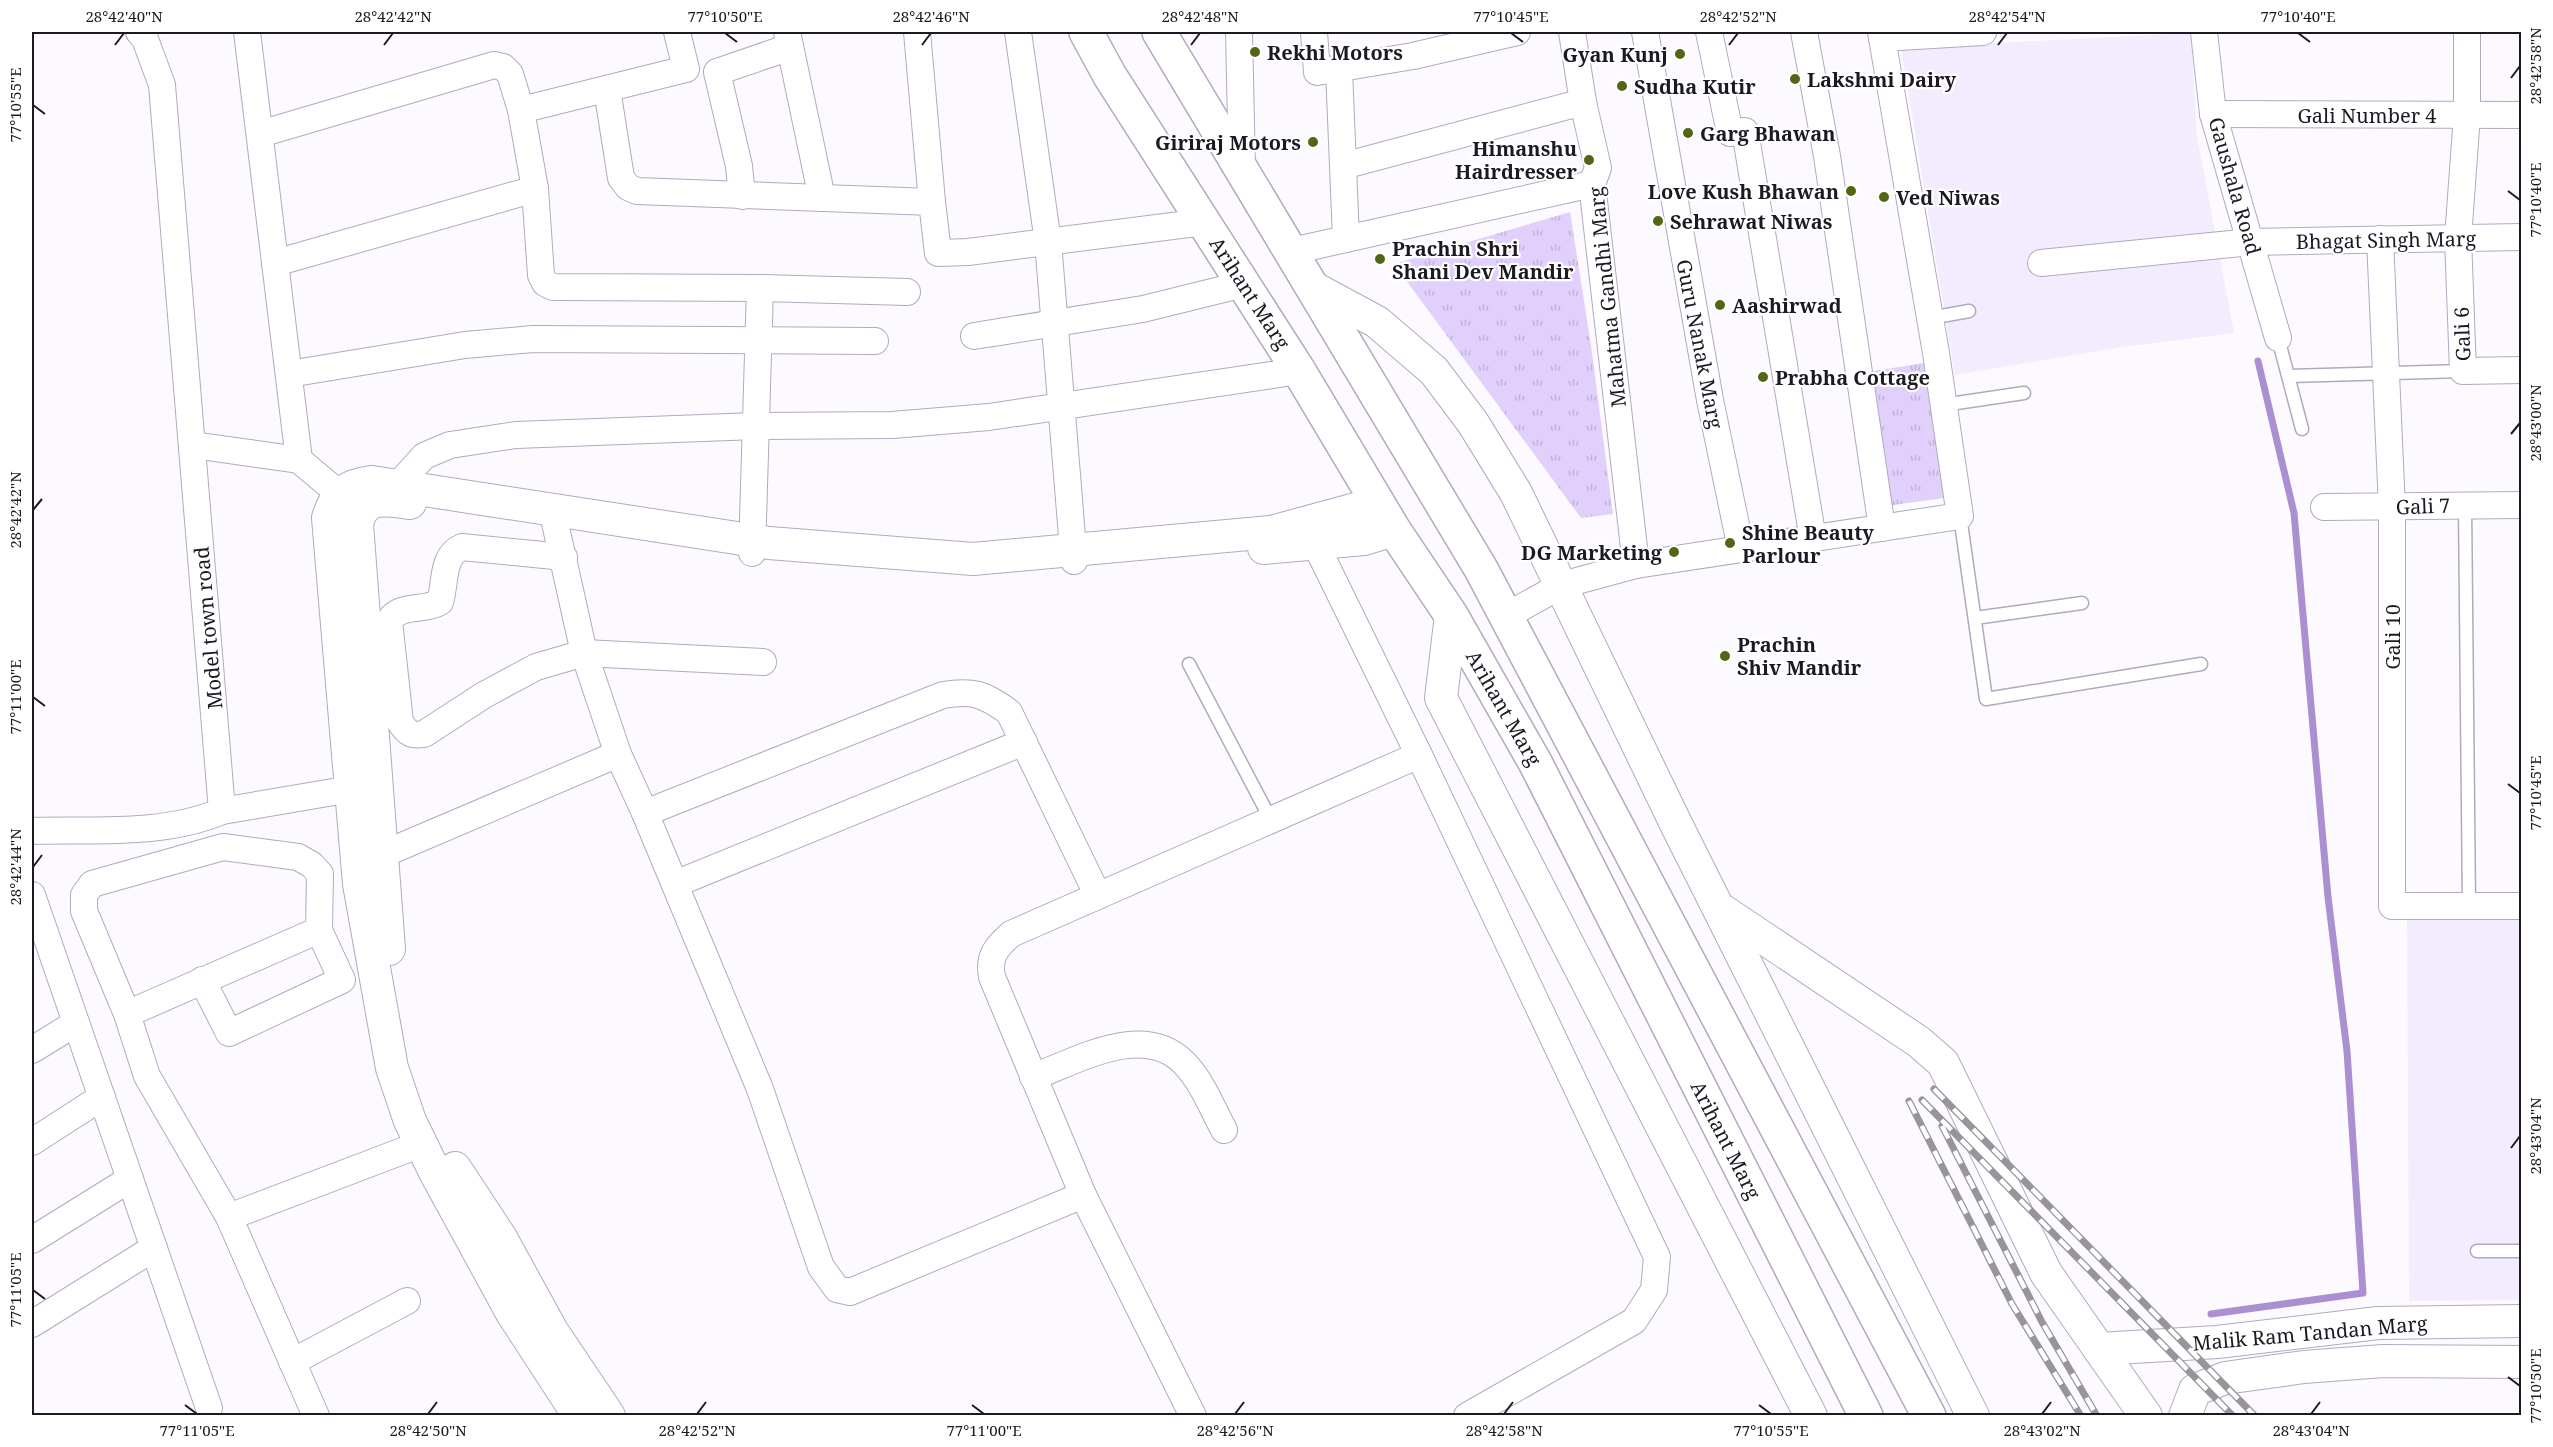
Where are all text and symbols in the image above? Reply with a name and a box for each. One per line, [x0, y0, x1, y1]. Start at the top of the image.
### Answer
text: 28°42'40"N [85, 6, 163, 26]
text: 28°42'42"N [354, 6, 432, 26]
text: 77°10'50"E [687, 6, 763, 26]
text: 28°42'46"N [892, 6, 970, 26]
text: 28°42'48"N [1161, 6, 1239, 26]
text: 77°10'45"E [1473, 6, 1549, 26]
text: 28°42'52"N [1699, 6, 1777, 26]
text: 28°42'54"N [1968, 6, 2046, 26]
text: 77°10'40"E [2260, 6, 2336, 26]
text: 28°42'58"N [2525, 27, 2545, 105]
place label: Rekhi Motors [1267, 39, 1403, 66]
place label: Gyan Kunj [1563, 41, 1668, 68]
marker: Rekhi Motors [1248, 45, 1262, 59]
marker: Gyan Kunj [1673, 47, 1687, 61]
place label: Lakshmi Dairy [1807, 66, 1957, 93]
text: 77°10'55"E [5, 67, 25, 143]
marker: Lakshmi Dairy [1788, 72, 1802, 86]
place label: Sudha Kutir [1634, 73, 1756, 100]
marker: Sudha Kutir [1615, 79, 1629, 93]
street label: Gali Number 4 [2298, 102, 2436, 129]
street label: Gaushala Road [2202, 114, 2268, 258]
place label: Garg Bhawan [1700, 120, 1836, 147]
marker: Garg Bhawan [1681, 126, 1695, 140]
place label: Giriraj Motors [1155, 129, 1301, 156]
marker: Giriraj Motors [1306, 135, 1320, 149]
place label: Himanshu Hairdresser [1455, 135, 1578, 185]
marker: Himanshu Hairdresser [1582, 153, 1596, 167]
text: 77°10'40"E [2525, 162, 2545, 238]
place label: Love Kush Bhawan [1648, 178, 1839, 205]
marker: Love Kush Bhawan [1844, 184, 1858, 198]
place label: Ved Niwas [1896, 184, 2000, 211]
street label: Mahatma Gandhi Marg [1582, 185, 1632, 409]
marker: Ved Niwas [1877, 190, 1891, 204]
place label: Sehrawat Niwas [1670, 208, 1832, 235]
marker: Sehrawat Niwas [1651, 214, 1665, 228]
street label: Bhagat Singh Marg [2296, 225, 2477, 255]
street label: Arihant Marg [1203, 231, 1297, 355]
place label: Prachin Shri Shani Dev Mandir [1392, 235, 1574, 285]
marker: Prachin Shri Shani Dev Mandir [1373, 252, 1387, 266]
street label: Guru Nanak Marg [1670, 257, 1730, 431]
place label: Aashirwad [1732, 292, 1842, 319]
marker: Aashirwad [1713, 298, 1727, 312]
street label: Gali 6 [2448, 306, 2476, 362]
place label: Prabha Cottage [1775, 364, 1930, 391]
marker: Prabha Cottage [1756, 370, 1770, 384]
text: 28°43'00"N [2525, 384, 2545, 462]
text: 28°42'42"N [5, 471, 25, 549]
street label: Gali 7 [2395, 492, 2451, 520]
place label: Shine Beauty Parlour [1742, 519, 1874, 569]
marker: Shine Beauty Parlour [1723, 536, 1737, 550]
place label: DG Marketing [1521, 539, 1663, 566]
marker: DG Marketing [1667, 545, 1681, 559]
street label: Model town road [187, 546, 229, 710]
street label: Gali 10 [2379, 604, 2406, 670]
place label: Prachin Shiv Mandir [1737, 631, 1862, 681]
street label: Arihant Marg [1460, 645, 1548, 771]
marker: Prachin Shiv Mandir [1718, 649, 1732, 663]
text: 77°11'00"E [5, 659, 25, 735]
text: 77°10'45"E [2525, 755, 2545, 831]
text: 28°42'44"N [5, 828, 25, 906]
street label: Arihant Marg [1685, 1076, 1767, 1204]
text: 28°43'04"N [2525, 1097, 2545, 1175]
text: 77°11'05"E [5, 1252, 25, 1328]
street label: Malik Ram Tandan Marg [2191, 1309, 2429, 1357]
text: 77°10'50"E [2525, 1348, 2545, 1424]
text: 77°11'05"E [159, 1420, 235, 1440]
text: 28°42'50"N [389, 1420, 467, 1440]
text: 28°42'52"N [658, 1420, 736, 1440]
text: 77°11'00"E [946, 1420, 1022, 1440]
text: 28°42'56"N [1196, 1420, 1274, 1440]
text: 28°42'58"N [1465, 1420, 1543, 1440]
text: 77°10'55"E [1733, 1420, 1809, 1440]
text: 28°43'02"N [2003, 1420, 2081, 1440]
text: 28°43'04"N [2272, 1420, 2350, 1440]

